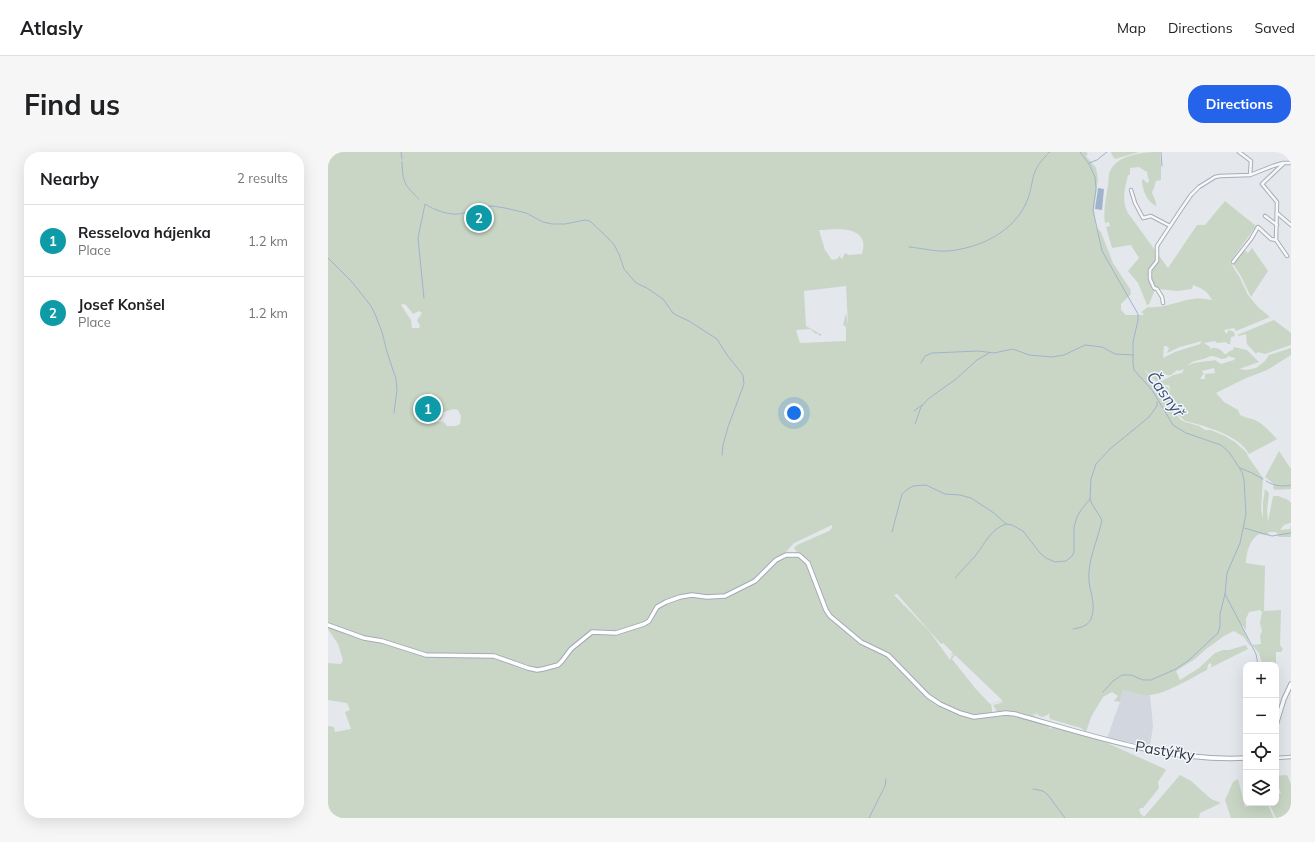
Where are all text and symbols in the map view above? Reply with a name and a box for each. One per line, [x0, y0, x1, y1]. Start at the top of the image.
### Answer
text: Atlasly [20, 16, 83, 40]
text: Map [1117, 19, 1146, 37]
text: Directions [1168, 19, 1233, 37]
text: Saved [1255, 19, 1295, 37]
button: Directions [1188, 85, 1291, 123]
text: Find us [24, 87, 120, 122]
text: Nearby [40, 168, 99, 189]
text: 2 results [237, 170, 288, 186]
pin: 2 [466, 203, 492, 233]
text: Resselova hájenka [78, 223, 211, 242]
text: 1 [49, 233, 57, 249]
text: 1.2 km [248, 233, 288, 249]
text: Place [78, 242, 111, 258]
text: Josef Konšel [78, 295, 165, 314]
text: 2 [49, 305, 57, 321]
text: 1.2 km [248, 305, 288, 321]
text: Place [78, 314, 111, 330]
water label: Časnýř [1143, 367, 1191, 423]
pin: 1 [415, 394, 441, 424]
your location [784, 403, 804, 423]
map controls [1243, 662, 1279, 806]
button: + [1243, 662, 1279, 698]
button: − [1243, 698, 1279, 734]
button: locate [1243, 734, 1279, 770]
street label: Pastýřky [1134, 736, 1196, 765]
button: layers [1243, 770, 1279, 806]

